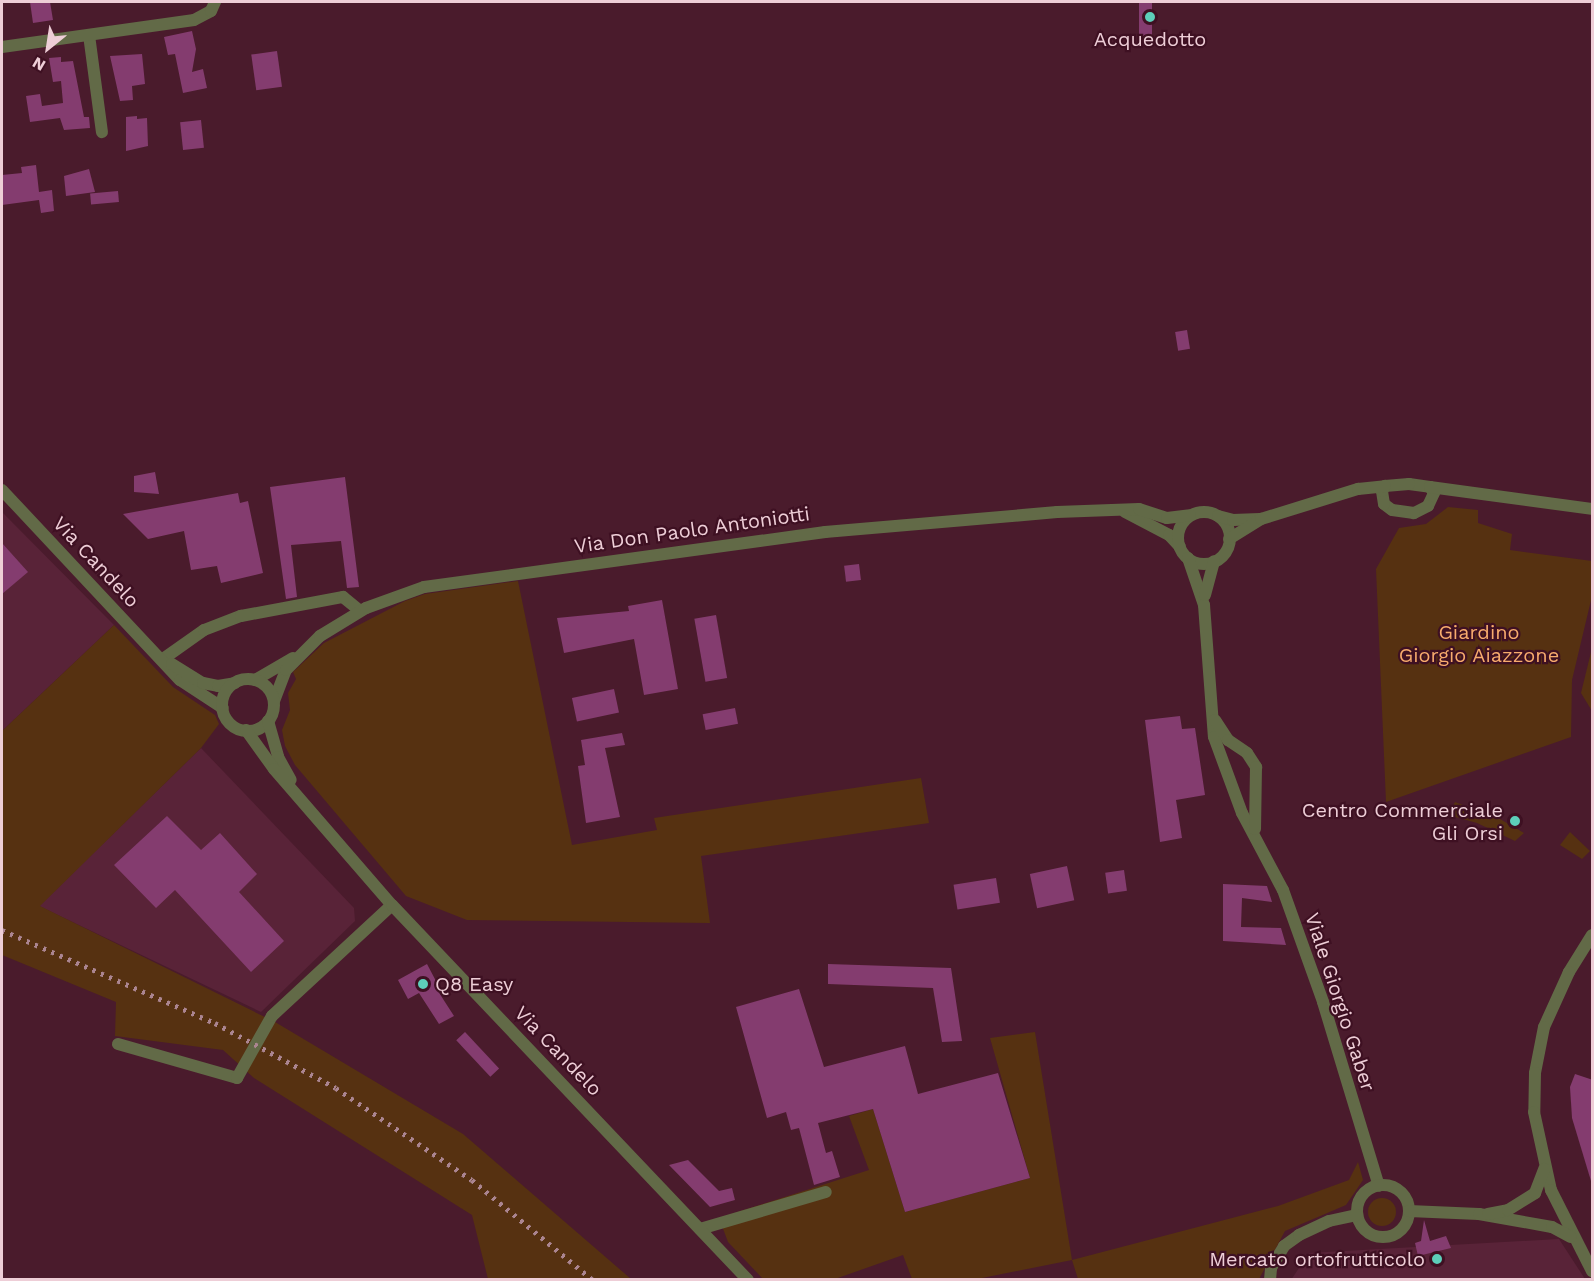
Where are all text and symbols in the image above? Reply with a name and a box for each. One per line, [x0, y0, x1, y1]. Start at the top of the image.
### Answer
marker: Acquedotto [1143, 10, 1157, 24]
north arrow [18, 18, 78, 78]
place label: Acquedotto [1094, 27, 1206, 51]
text: N [29, 53, 49, 75]
street label: Via Don Paolo Antoniotti [572, 502, 812, 558]
street label: Via Candelo [48, 511, 144, 613]
park label: Giardino Giorgio Aiazzone [1398, 620, 1560, 667]
place label: Centro Commerciale Gli Orsi [1302, 798, 1503, 845]
marker: Centro Commerciale Gli Orsi [1508, 814, 1522, 828]
street label: Viale Giorgio Gaber [1300, 910, 1380, 1094]
place label: Q8 Easy [435, 972, 513, 996]
marker: Q8 Easy [416, 977, 430, 991]
street label: Via Candelo [509, 1001, 607, 1101]
place label: Mercato ortofrutticolo [1209, 1247, 1425, 1271]
marker: Mercato ortofrutticolo [1430, 1252, 1444, 1266]

